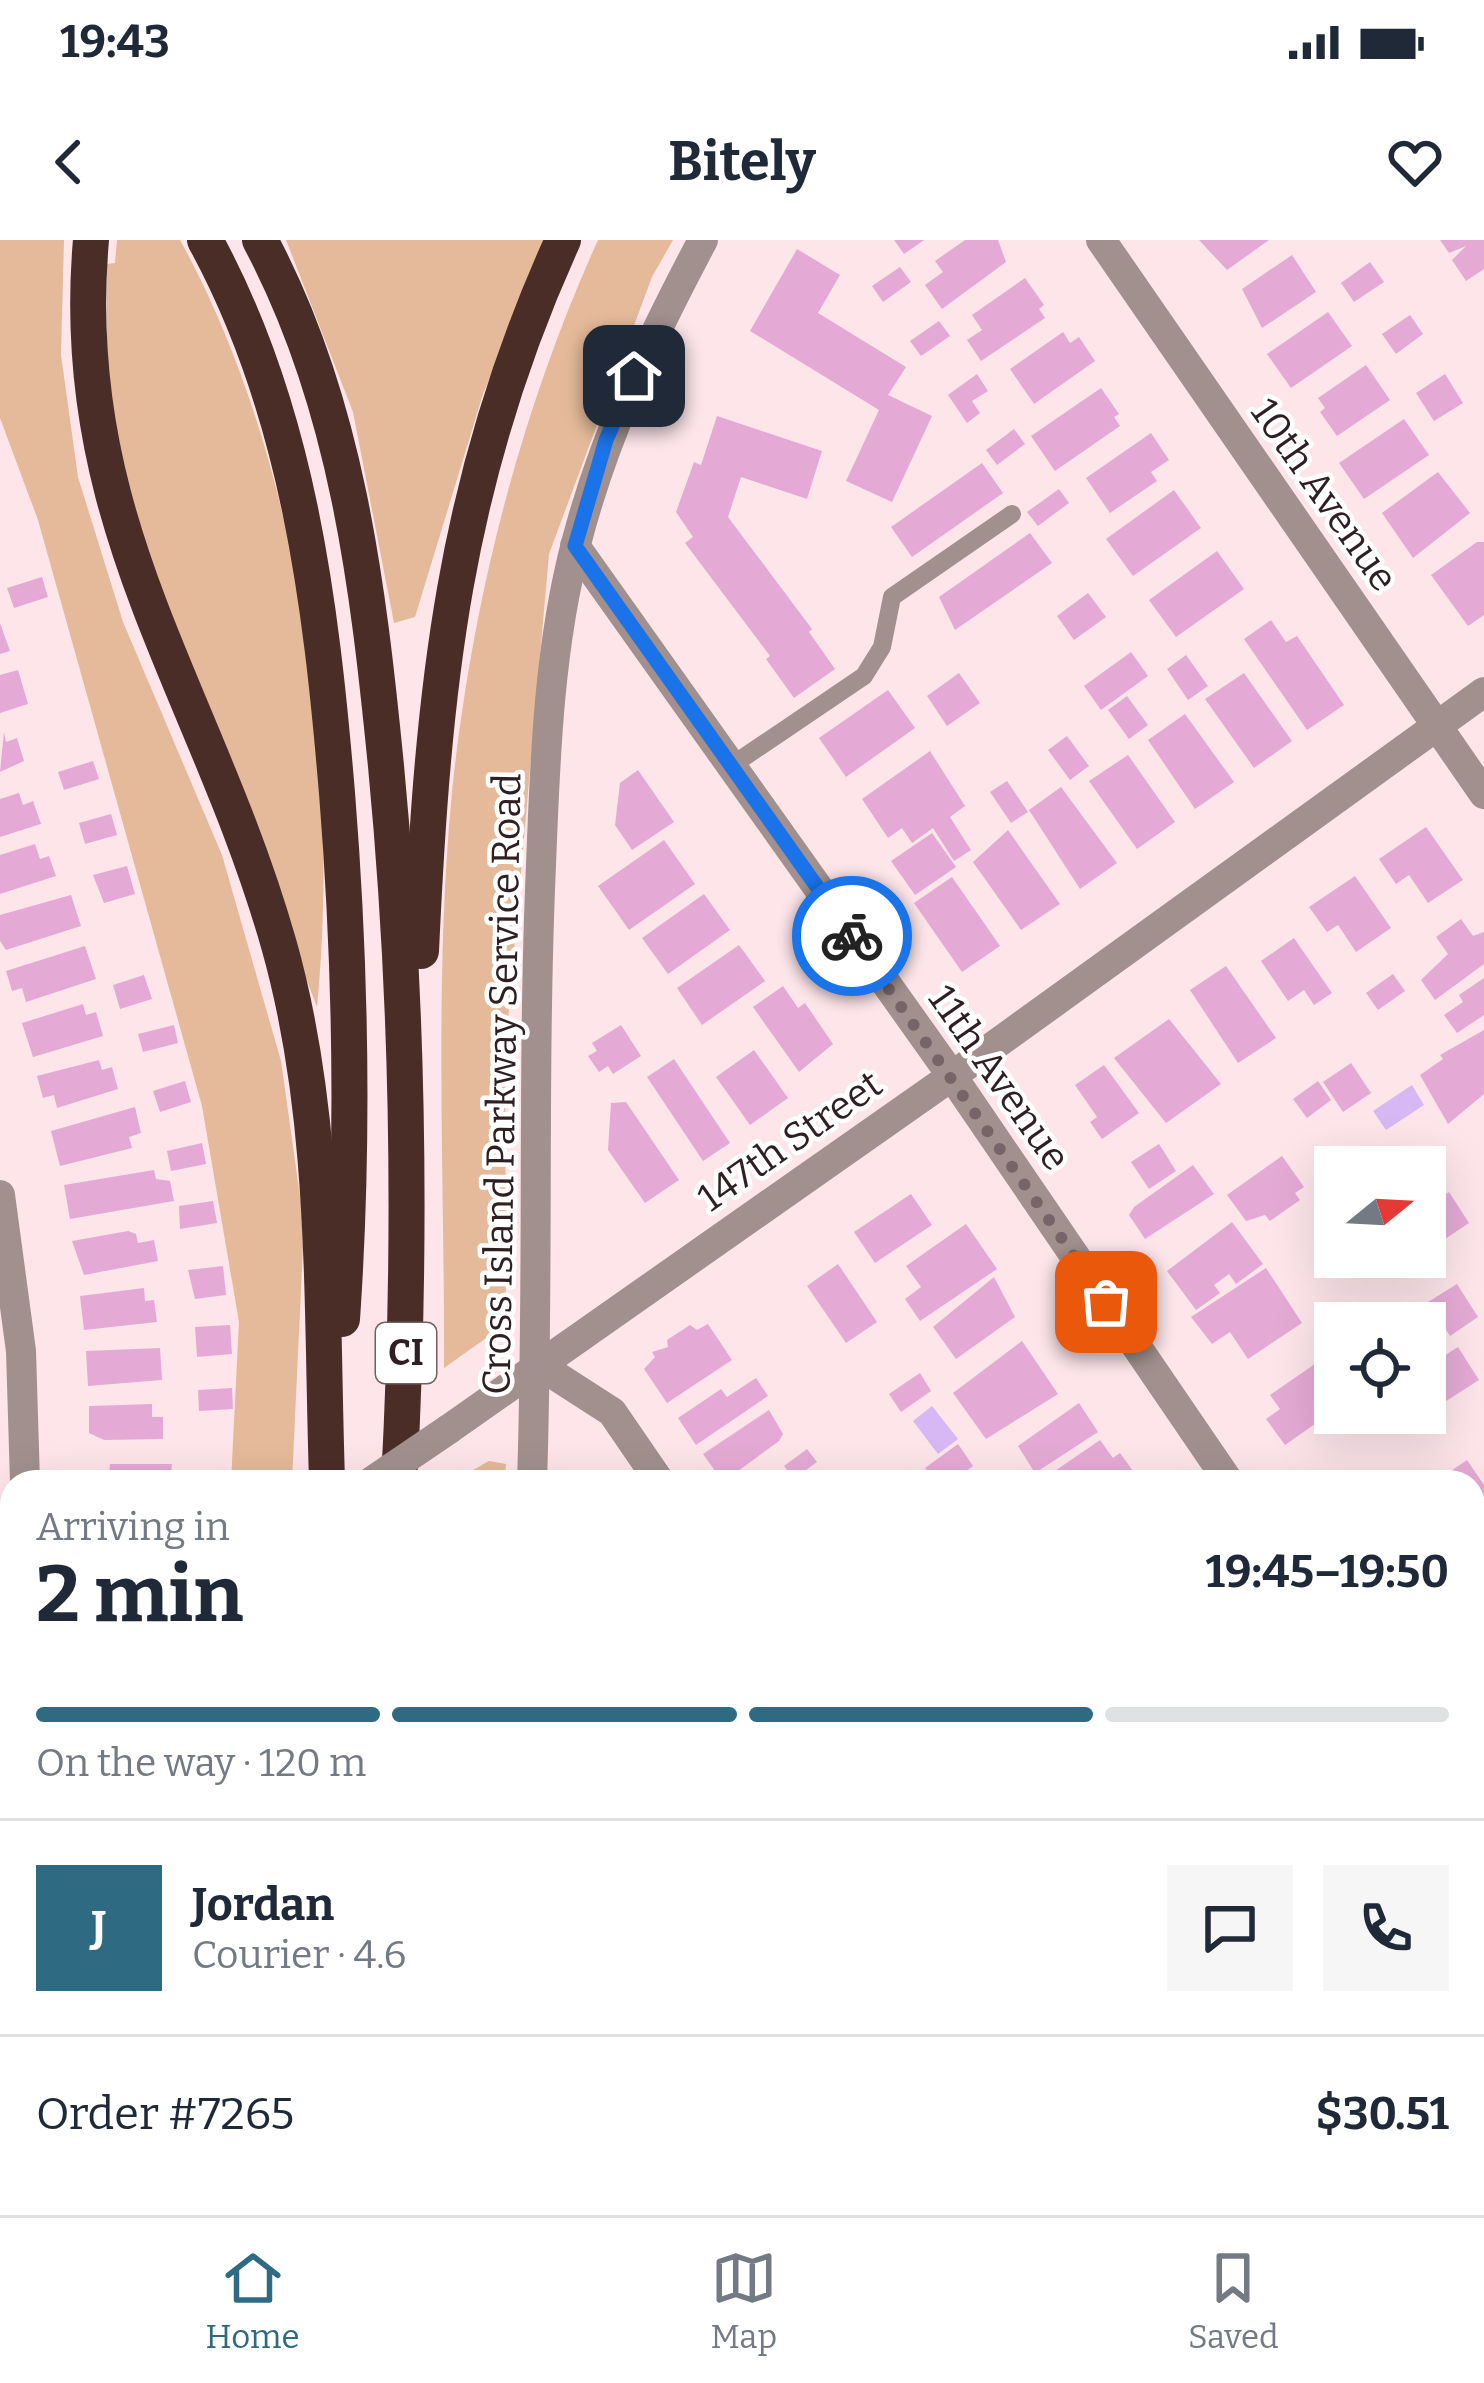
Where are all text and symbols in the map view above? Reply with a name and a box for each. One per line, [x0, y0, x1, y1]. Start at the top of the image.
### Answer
text: 19:43 [60, 15, 170, 69]
icon: back [36, 129, 102, 195]
icon: heart [1382, 129, 1448, 195]
text: Bitely [668, 130, 816, 194]
pin [583, 325, 685, 427]
icon: home [601, 343, 667, 409]
street label: 10th Avenue [1241, 390, 1407, 600]
street label: Cross Island Parkway Service Road [474, 773, 530, 1395]
courier [792, 876, 912, 996]
icon: bike [819, 903, 885, 969]
street label: 11th Avenue [919, 977, 1079, 1179]
street label: 147th Street [689, 1061, 891, 1221]
north arrow [1314, 1146, 1446, 1278]
map controls [1314, 1146, 1446, 1434]
pin [1055, 1251, 1157, 1353]
icon: bag [1073, 1269, 1139, 1335]
button: locate [1314, 1302, 1446, 1434]
road number: CI [376, 1323, 436, 1383]
text: Arriving in [36, 1504, 230, 1550]
text: 19:45–19:50 [1206, 1545, 1449, 1599]
text: 2 min [36, 1548, 243, 1642]
text: On the way · 120 m [36, 1740, 366, 1786]
button: chat [1167, 1865, 1293, 1991]
button: phone [1323, 1865, 1449, 1991]
text: Jordan [192, 1878, 334, 1932]
text: J [91, 1901, 107, 1955]
text: Courier · 4.6 [192, 1932, 407, 1978]
text: Order #7265 [36, 2087, 294, 2141]
text: $30.51 [1315, 2087, 1449, 2141]
tab: Home [205, 2245, 300, 2357]
tab: Map [711, 2245, 777, 2357]
tab: Saved [1188, 2245, 1279, 2357]

